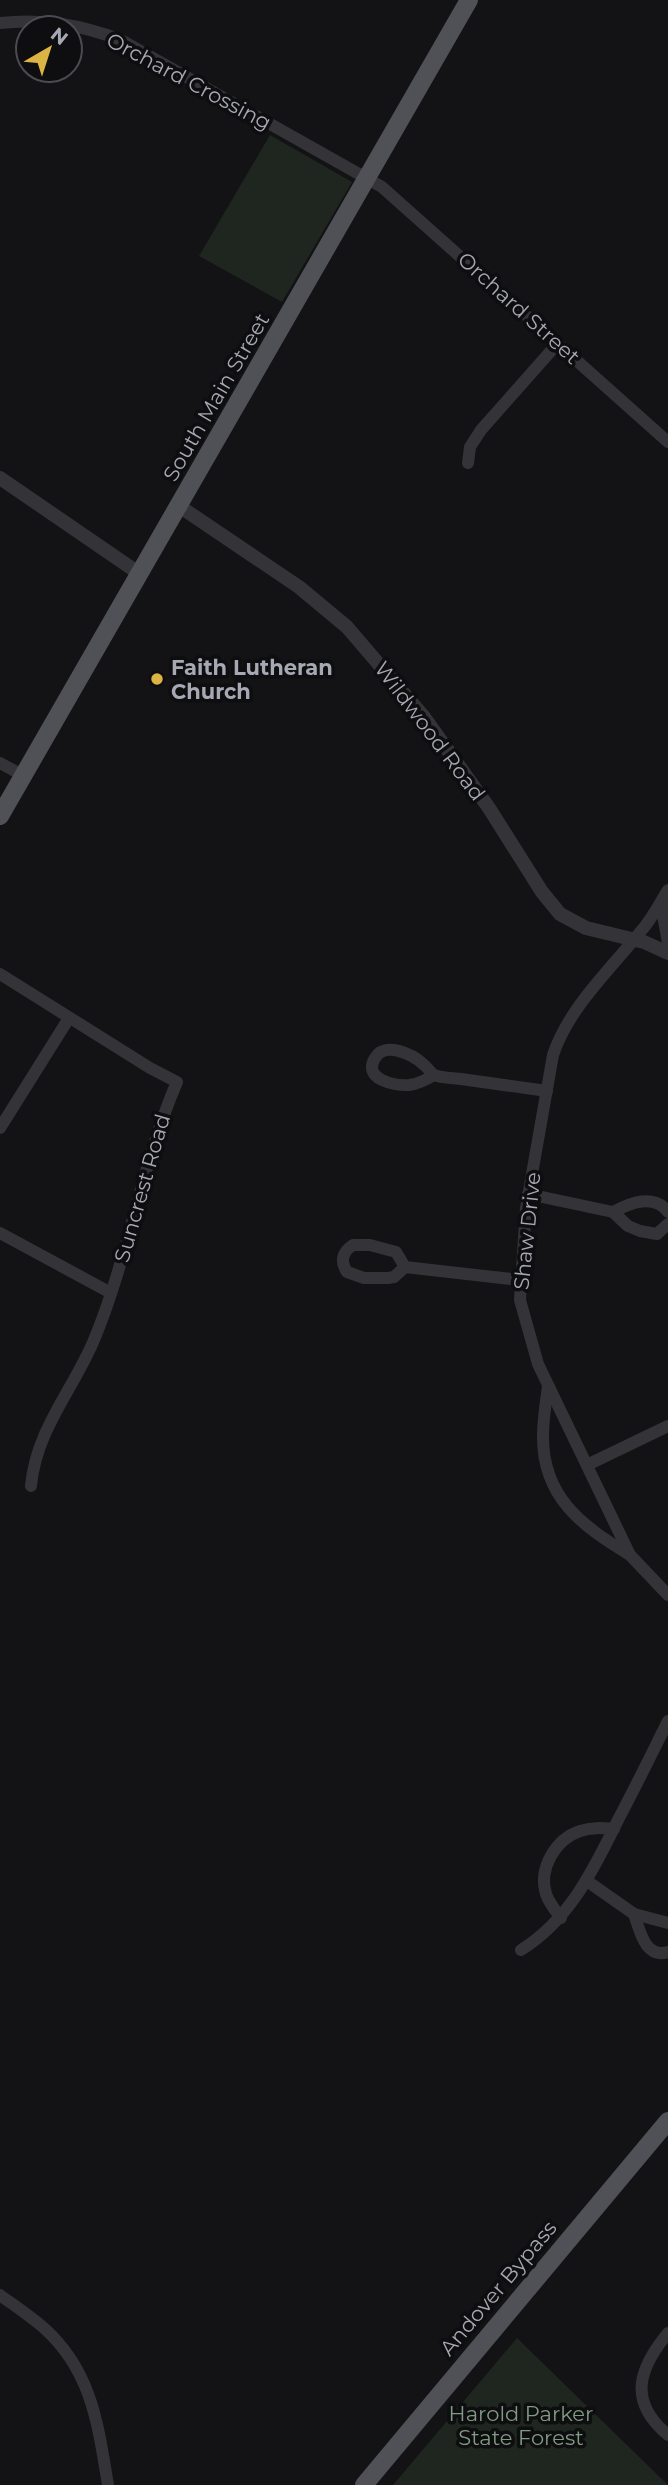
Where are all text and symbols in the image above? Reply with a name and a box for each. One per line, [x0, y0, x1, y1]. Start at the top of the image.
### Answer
north arrow [14, 14, 84, 84]
text: N [46, 22, 73, 50]
street label: Orchard Crossing [102, 27, 276, 135]
street label: Orchard Street [453, 247, 585, 369]
street label: South Main Street [158, 309, 274, 485]
place label: Faith Lutheran Church [171, 655, 333, 704]
street label: Wildwood Road [370, 657, 490, 805]
marker: Faith Lutheran Church [149, 671, 165, 687]
street label: Suncrest Road [109, 1111, 175, 1265]
street label: Shaw Drive [508, 1171, 546, 1291]
street label: Andover Bypass [434, 2216, 562, 2360]
park label: Harold Parker State Forest [449, 2401, 593, 2450]

